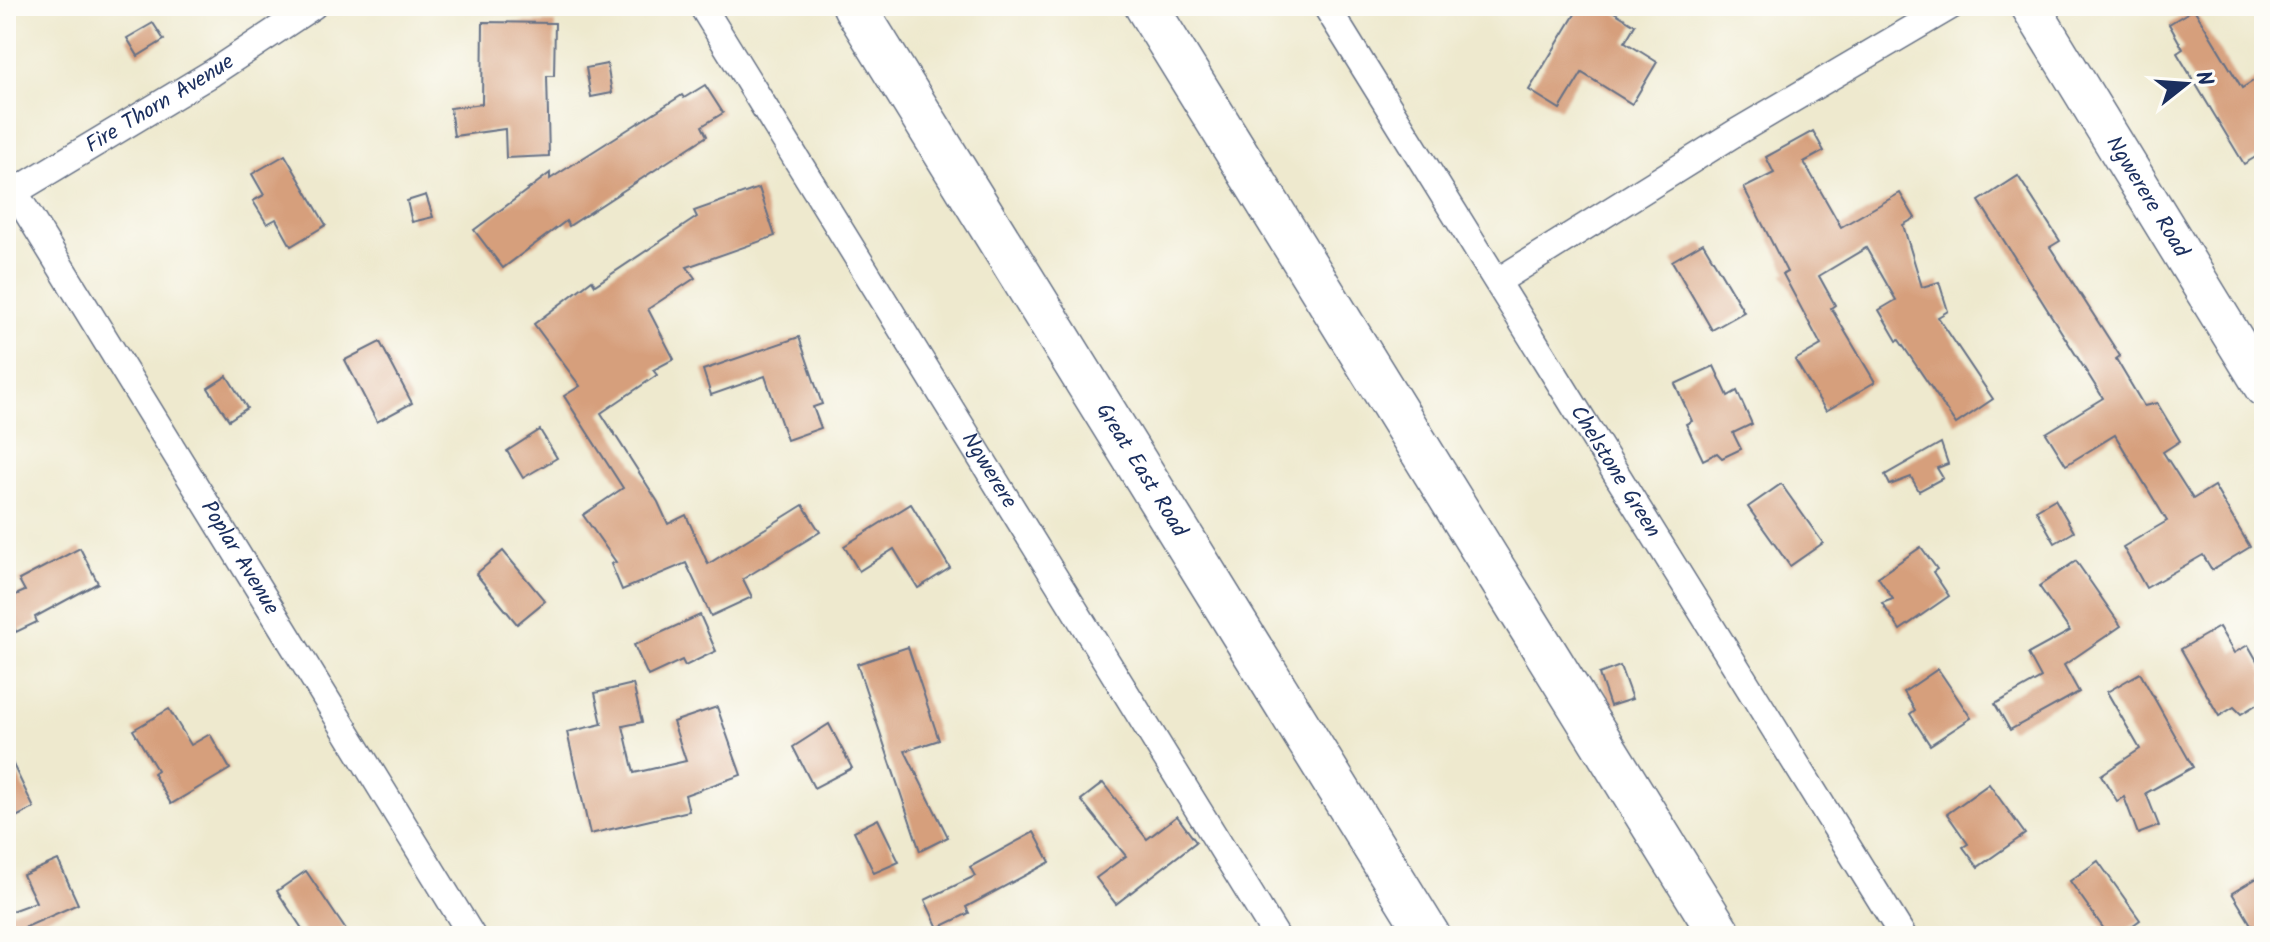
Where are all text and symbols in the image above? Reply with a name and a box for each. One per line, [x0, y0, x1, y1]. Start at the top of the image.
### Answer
north arrow [2146, 44, 2226, 124]
street label: Fire Thorn Avenue [79, 45, 242, 163]
text: N [2184, 67, 2222, 91]
street label: Ngwerere Road [2096, 129, 2198, 266]
street label: Great East Road [1086, 396, 1197, 545]
street label: Chelstone Green [1560, 398, 1670, 545]
street label: Ngwerere [952, 425, 1026, 516]
street label: Poplar Avenue [191, 494, 288, 622]

